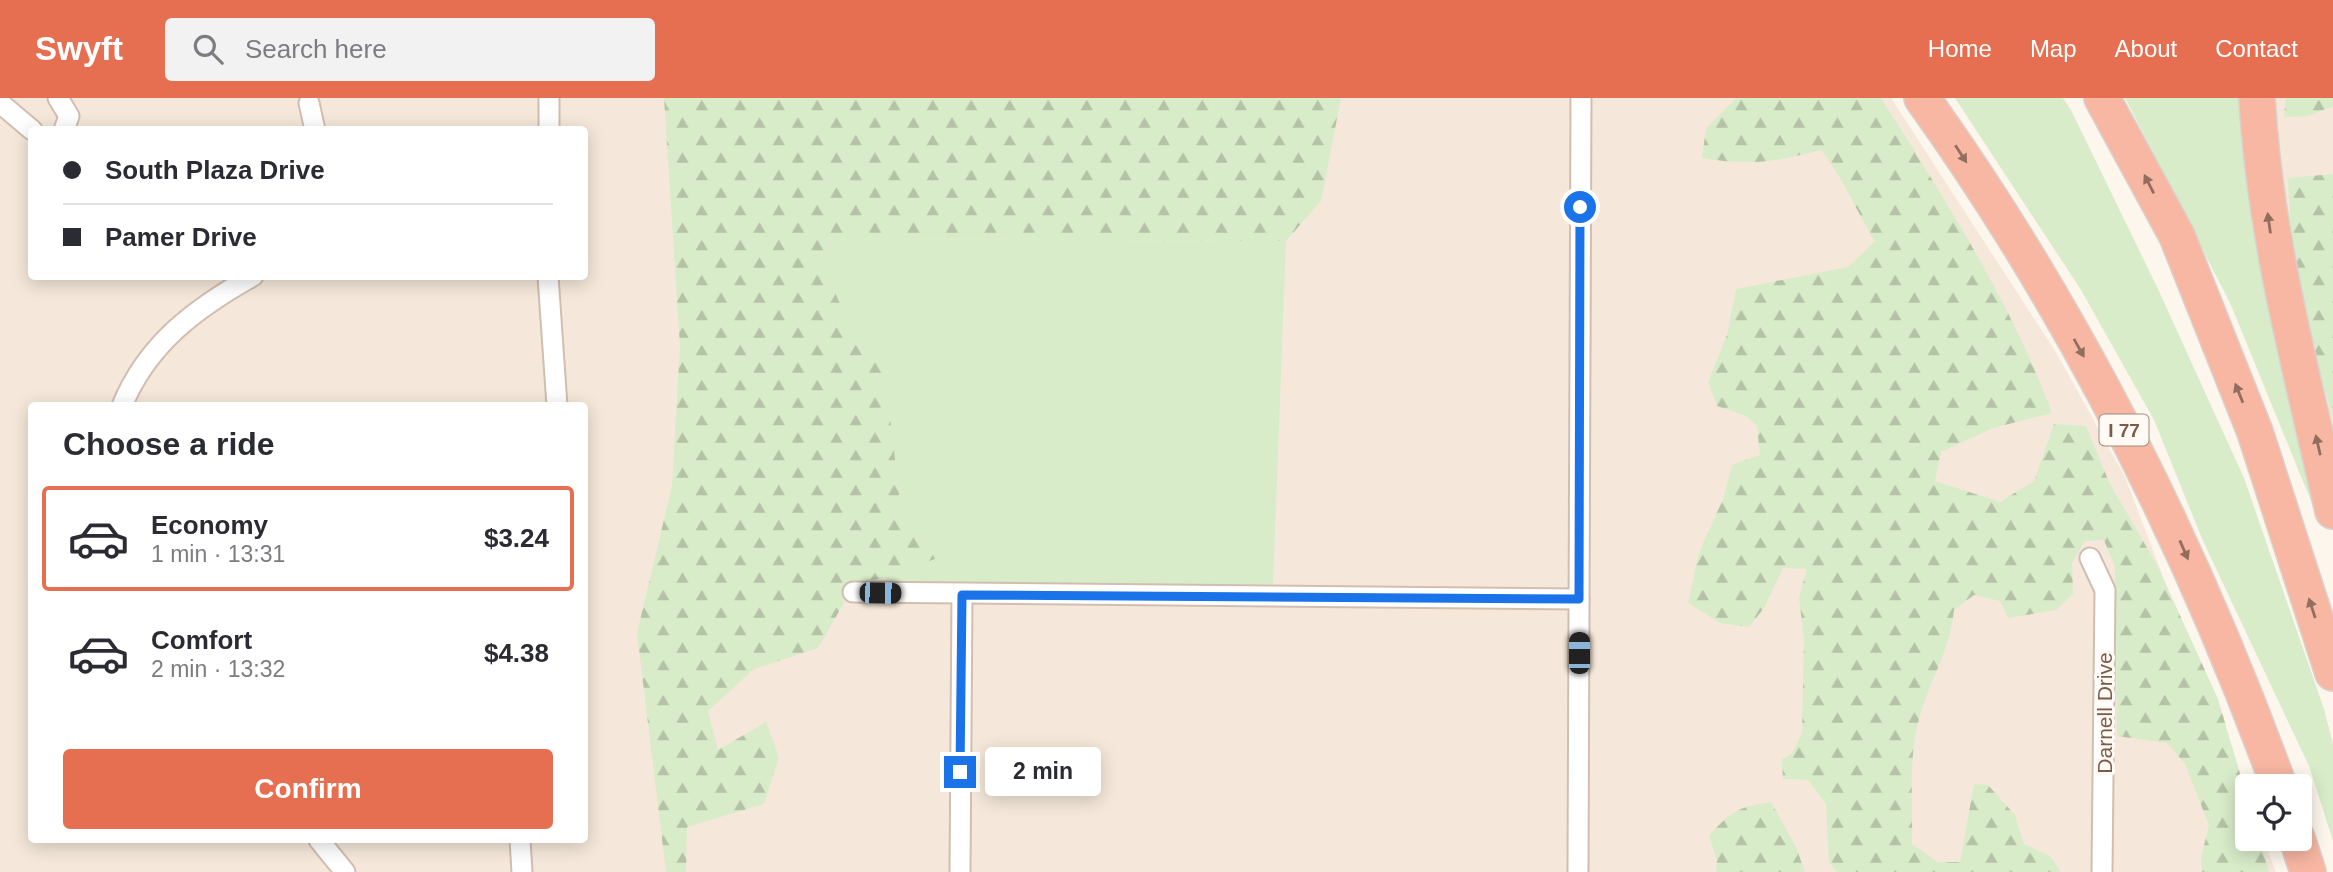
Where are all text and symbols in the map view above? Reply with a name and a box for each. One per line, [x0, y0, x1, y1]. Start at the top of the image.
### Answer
search box [165, 18, 655, 81]
text: Swyft [35, 30, 123, 67]
icon: search [189, 30, 227, 68]
text: Search here [245, 34, 387, 64]
text: Home [1928, 35, 1992, 62]
text: Map [2030, 35, 2077, 62]
text: About [2115, 35, 2177, 62]
text: Contact [2215, 35, 2298, 62]
one-way arrow [1954, 144, 1967, 164]
text: South Plaza Drive [105, 155, 325, 185]
one-way arrow [2144, 174, 2155, 194]
route start [1564, 191, 1596, 223]
one-way arrow [2263, 212, 2274, 234]
text: Pamer Drive [105, 222, 257, 252]
one-way arrow [2073, 338, 2085, 358]
one-way arrow [2233, 383, 2245, 403]
road number: I 77 [2100, 414, 2148, 446]
text: Choose a ride [63, 426, 275, 462]
one-way arrow [2312, 434, 2323, 456]
icon: car [67, 507, 130, 570]
text: Economy [151, 510, 268, 540]
text: $3.24 [484, 523, 549, 553]
one-way arrow [2178, 540, 2190, 560]
text: 1 min · 13:31 [151, 541, 285, 567]
car [859, 582, 902, 604]
one-way arrow [2307, 598, 2317, 619]
icon: car [67, 622, 130, 685]
text: Comfort [151, 625, 252, 655]
car [1569, 632, 1590, 674]
text: $4.38 [484, 638, 549, 668]
street label: Darnell Drive [2093, 652, 2116, 774]
text: 2 min · 13:32 [151, 656, 285, 682]
callout: 2 min [984, 748, 1100, 796]
button: Confirm [63, 749, 553, 829]
route end [944, 756, 976, 788]
text: 2 min [1013, 758, 1073, 784]
map controls [2235, 774, 2312, 851]
button: locate [2235, 774, 2312, 851]

